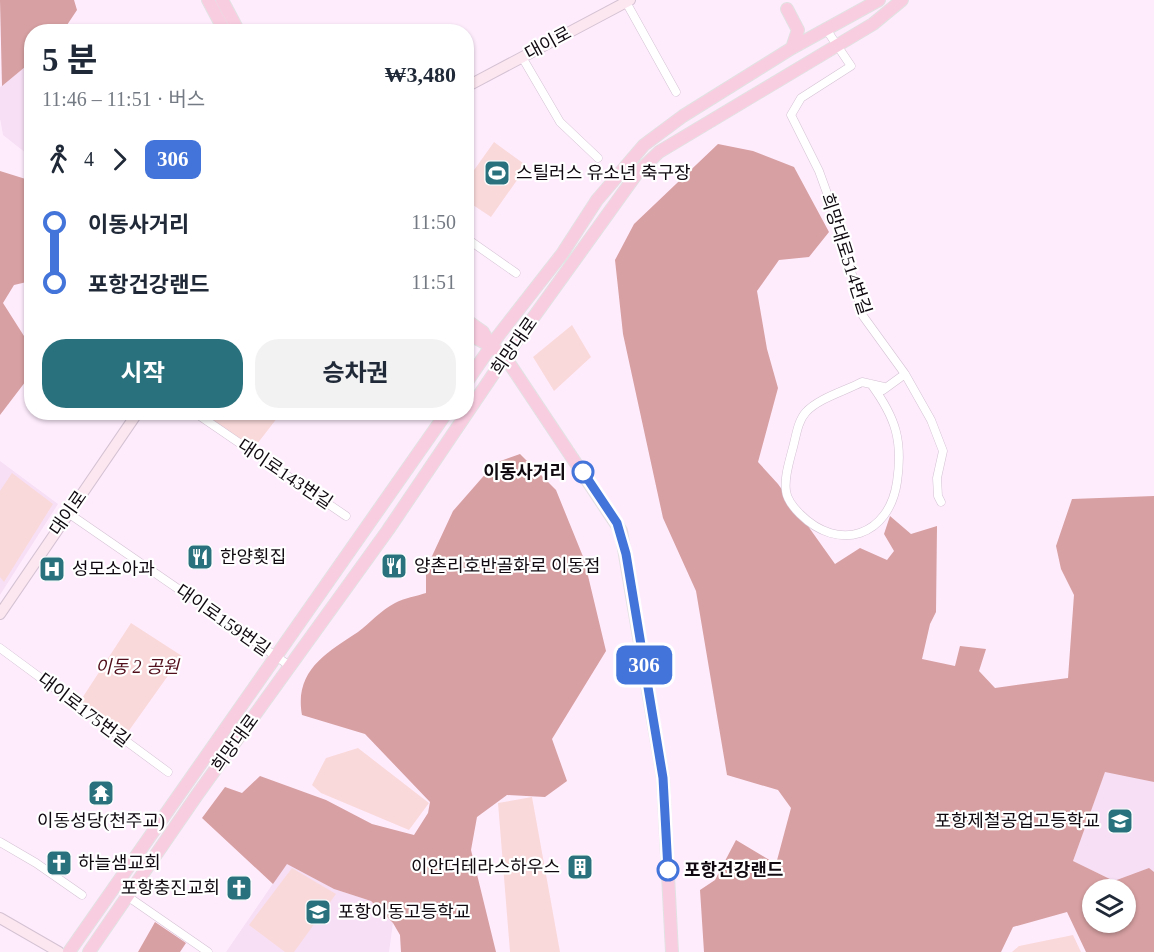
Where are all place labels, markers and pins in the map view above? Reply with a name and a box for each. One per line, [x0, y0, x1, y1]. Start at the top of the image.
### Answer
sports icon: 스틸러스 유소년 축구장 [482, 158, 512, 188]
place label: 스틸러스 유소년 축구장 [516, 163, 691, 183]
marker: 이동사거리 [572, 461, 594, 483]
place label: 이동사거리 [483, 462, 566, 482]
restaurant icon: 한양횟집 [185, 542, 215, 572]
place label: 한양횟집 [220, 547, 286, 567]
restaurant icon: 양촌리호반골화로 이동점 [379, 551, 409, 581]
hospital icon: 성모소아과 [37, 554, 67, 584]
place label: 양촌리호반골화로 이동점 [414, 556, 601, 576]
place label: 성모소아과 [72, 559, 155, 579]
temple icon: 이동성당(천주교) [86, 778, 116, 808]
school or university icon: 포항제철공업고등학교 [1105, 806, 1135, 836]
place label: 이동성당(천주교) [37, 811, 165, 832]
place label: 포항제철공업고등학교 [934, 811, 1100, 831]
church icon: 하늘샘교회 [44, 848, 74, 878]
building icon: 이안더테라스하우스 [565, 852, 595, 882]
place label: 하늘샘교회 [78, 853, 161, 873]
place label: 이안더테라스하우스 [411, 857, 560, 877]
marker: 포항건강랜드 [657, 859, 679, 881]
place label: 포항건강랜드 [684, 860, 783, 880]
church icon: 포항충진교회 [224, 873, 254, 903]
place label: 포항충진교회 [121, 878, 220, 898]
school or university icon: 포항이동고등학교 [303, 897, 333, 927]
place label: 포항이동고등학교 [338, 902, 470, 922]

